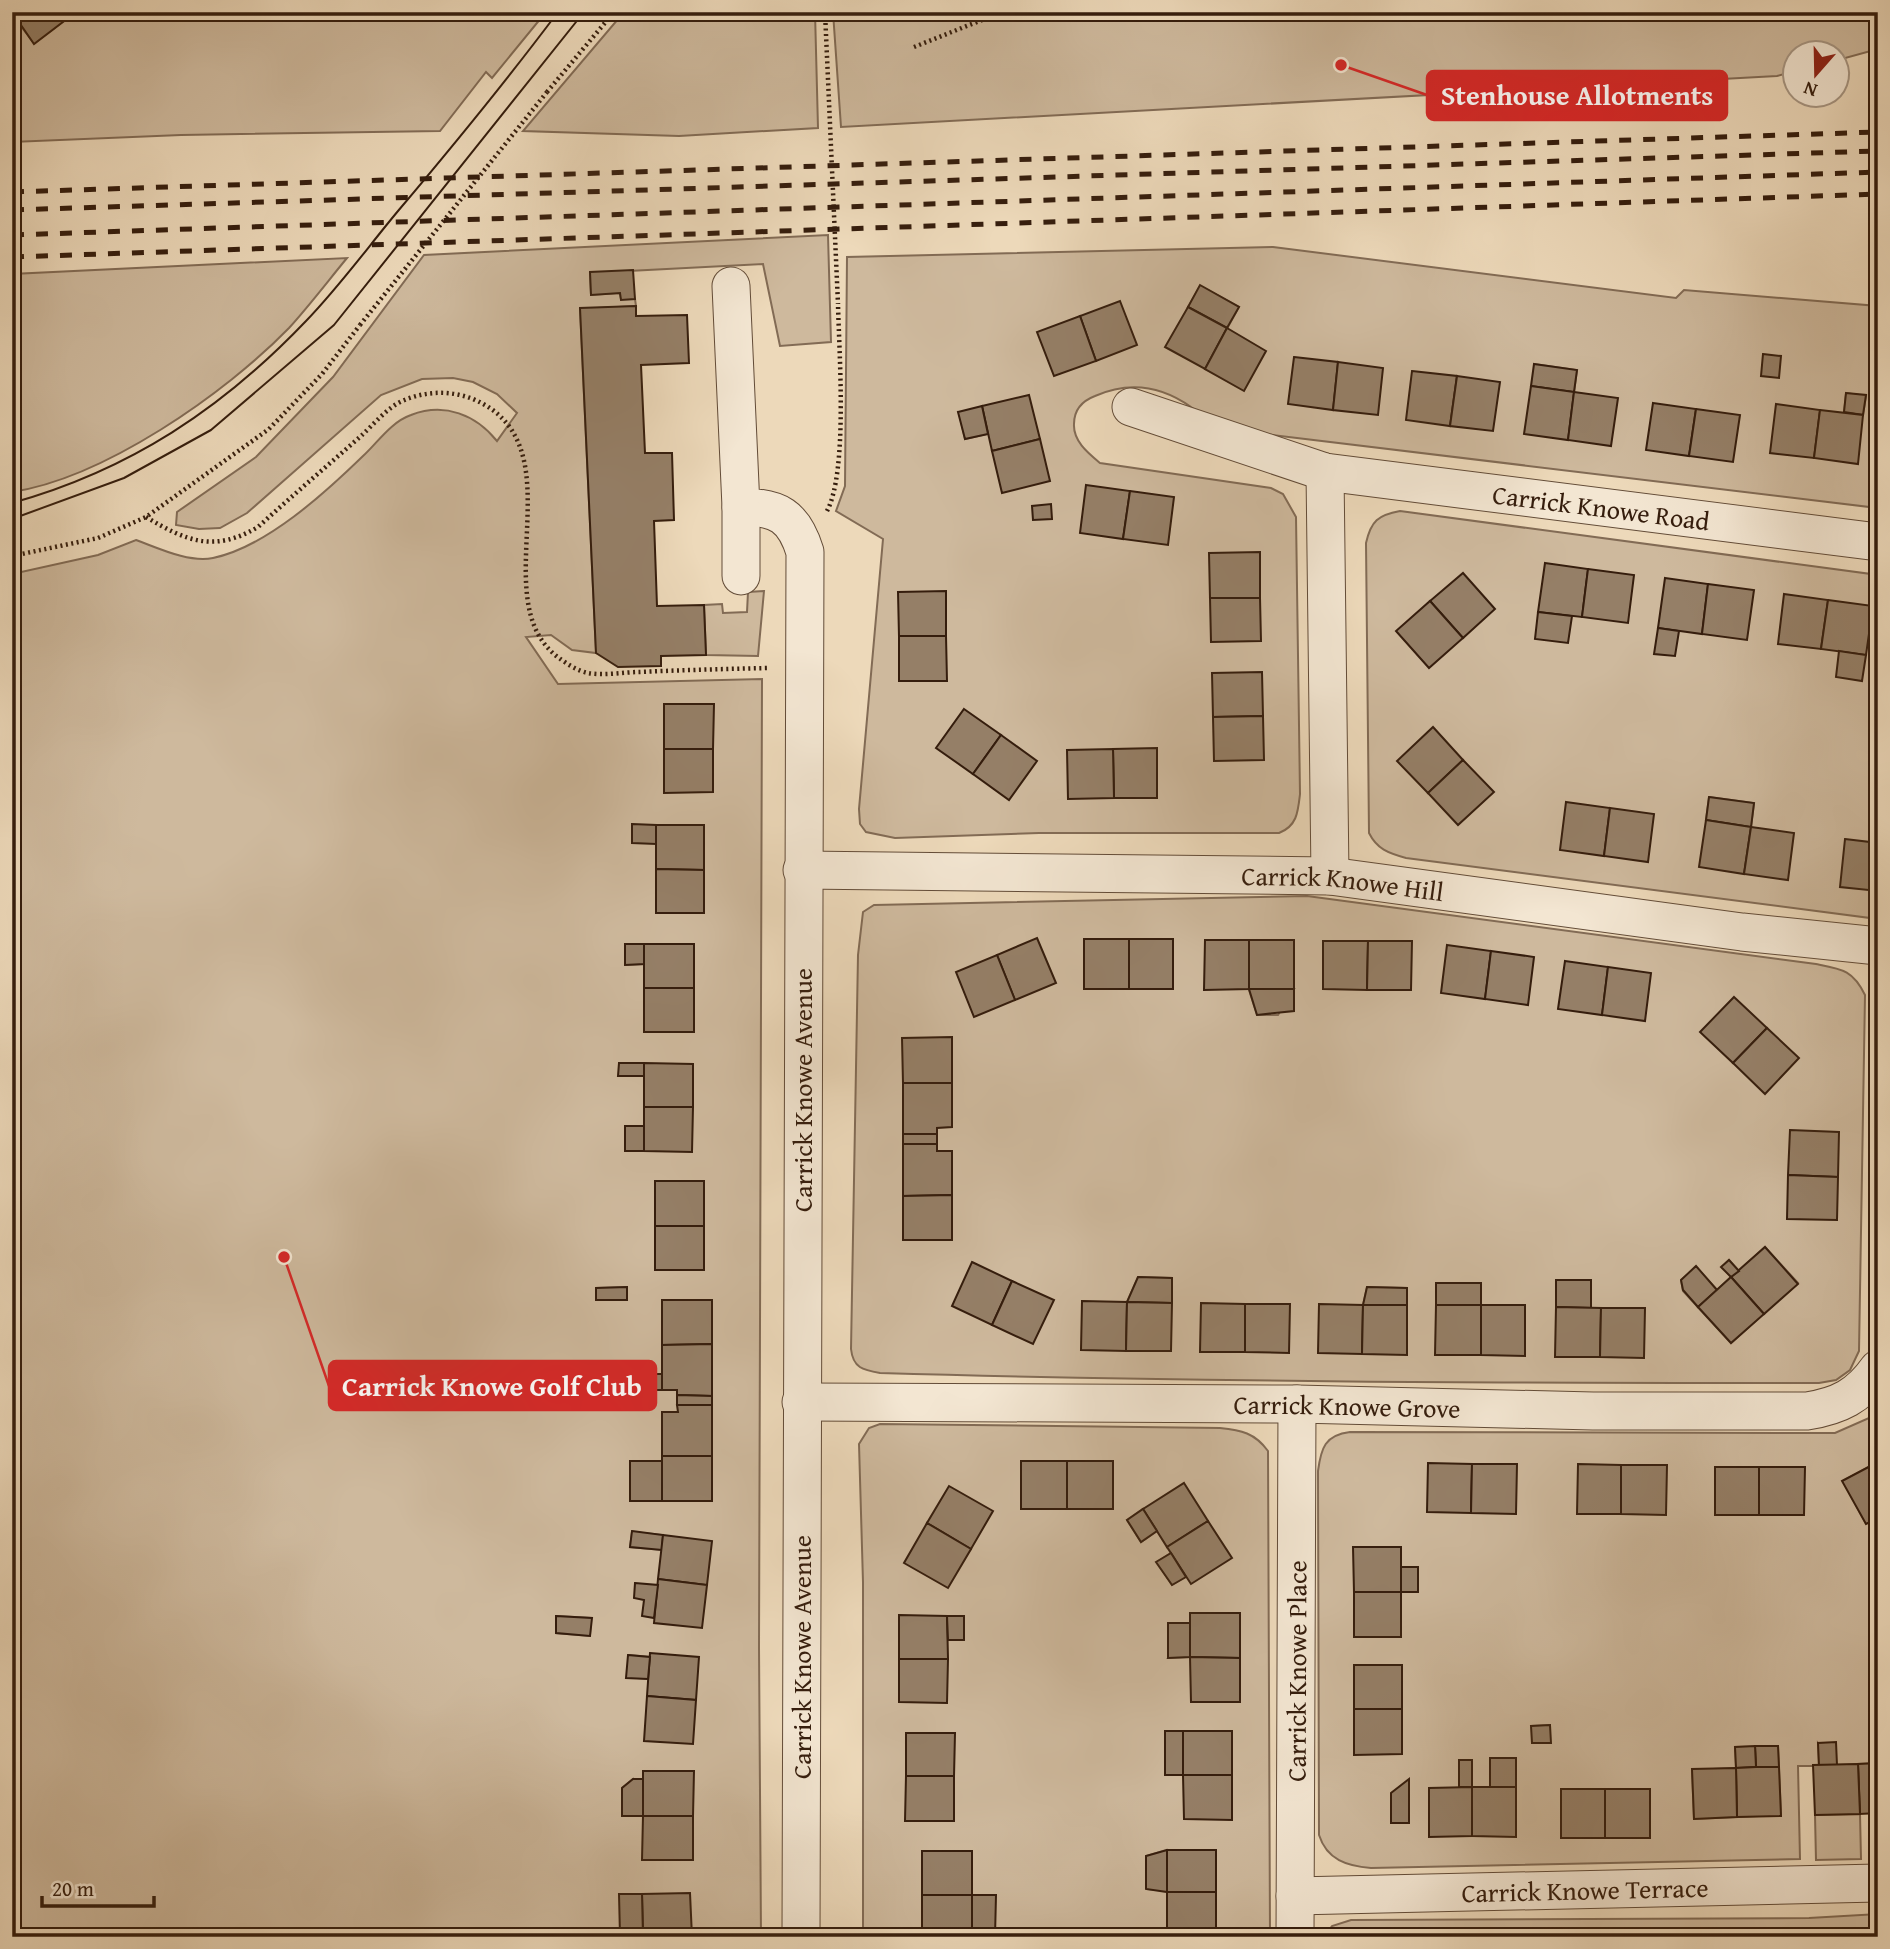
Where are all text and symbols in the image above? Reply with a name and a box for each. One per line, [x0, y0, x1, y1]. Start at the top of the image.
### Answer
north arrow [1782, 38, 1852, 108]
callout: Stenhouse Allotments [1427, 71, 1727, 120]
text: Stenhouse Allotments [1441, 74, 1713, 115]
text: N [1799, 75, 1821, 105]
street label: Carrick Knowe Road [1490, 474, 1712, 540]
street label: Carrick Knowe Hill [1241, 855, 1446, 911]
street label: Carrick Knowe Avenue [783, 968, 822, 1212]
callout: Carrick Knowe Golf Club [329, 1361, 656, 1410]
text: Carrick Knowe Golf Club [342, 1365, 642, 1406]
street label: Carrick Knowe Grove [1233, 1384, 1461, 1427]
street label: Carrick Knowe Avenue [782, 1535, 821, 1779]
street label: Carrick Knowe Place [1276, 1560, 1316, 1782]
scale bar [42, 1865, 154, 1909]
street label: Carrick Knowe Terrace [1461, 1867, 1709, 1912]
text: 20 m [52, 1873, 94, 1904]

